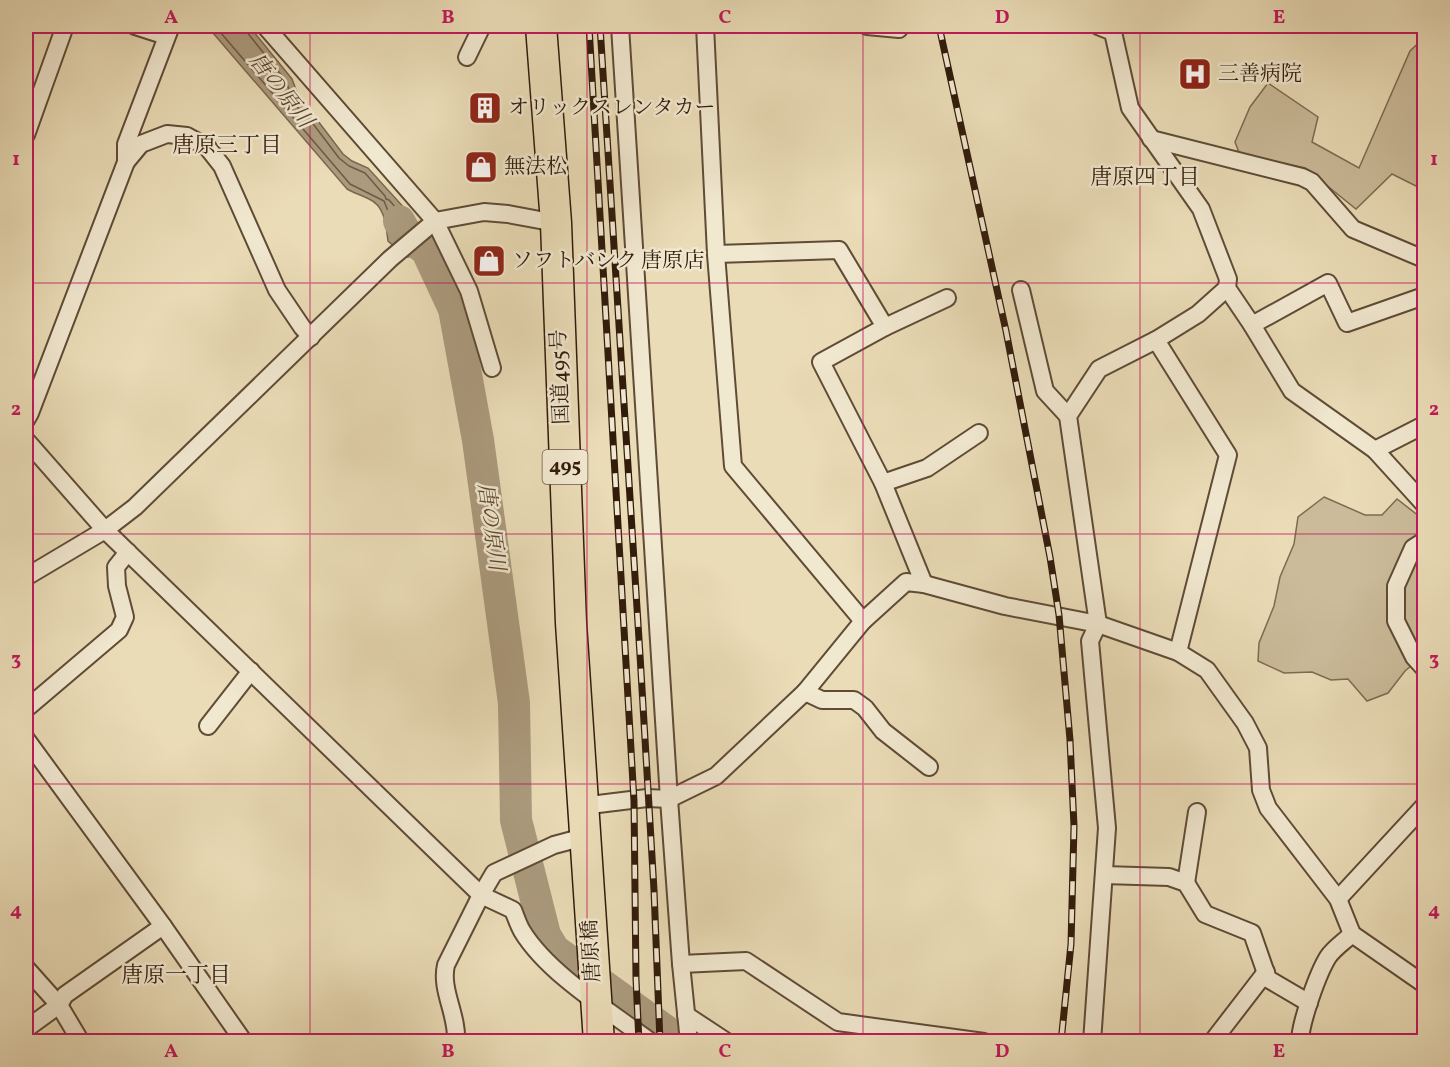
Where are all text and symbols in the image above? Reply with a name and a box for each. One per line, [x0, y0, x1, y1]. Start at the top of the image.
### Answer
text: A [164, 4, 178, 32]
text: B [441, 4, 455, 32]
text: C [719, 4, 732, 32]
text: D [995, 4, 1009, 32]
text: E [1273, 4, 1285, 32]
water label: 唐の原川 [241, 47, 321, 137]
hospital icon: 三善病院 [1177, 56, 1213, 92]
place label: 三善病院 [1218, 60, 1302, 89]
building icon: オリックスレンタカー [467, 90, 503, 126]
place label: オリックスレンタカー [508, 94, 716, 123]
district label: 唐原三丁目 [172, 131, 282, 162]
text: 1 [12, 146, 20, 174]
text: 1 [1430, 146, 1438, 174]
shop icon: 無法松 [463, 149, 499, 185]
place label: 無法松 [504, 153, 567, 182]
district label: 唐原四丁目 [1090, 163, 1200, 194]
shop icon: ソフトバンク 唐原店 [471, 243, 507, 279]
place label: ソフトバンク 唐原店 [512, 247, 704, 276]
street label: 国道495号 [545, 329, 577, 425]
text: 2 [11, 396, 21, 424]
text: 2 [1429, 396, 1439, 424]
road number: 495 [542, 450, 588, 484]
water label: 唐の原川 [469, 481, 512, 575]
text: 3 [11, 646, 21, 674]
text: 3 [1429, 646, 1439, 674]
text: 4 [10, 897, 22, 925]
text: 4 [1428, 897, 1440, 925]
street label: 唐原橋 [576, 919, 608, 983]
district label: 唐原一丁目 [121, 961, 231, 992]
text: A [164, 1038, 178, 1066]
text: B [441, 1038, 455, 1066]
text: C [719, 1038, 732, 1066]
text: D [995, 1038, 1009, 1066]
text: E [1273, 1038, 1285, 1066]

